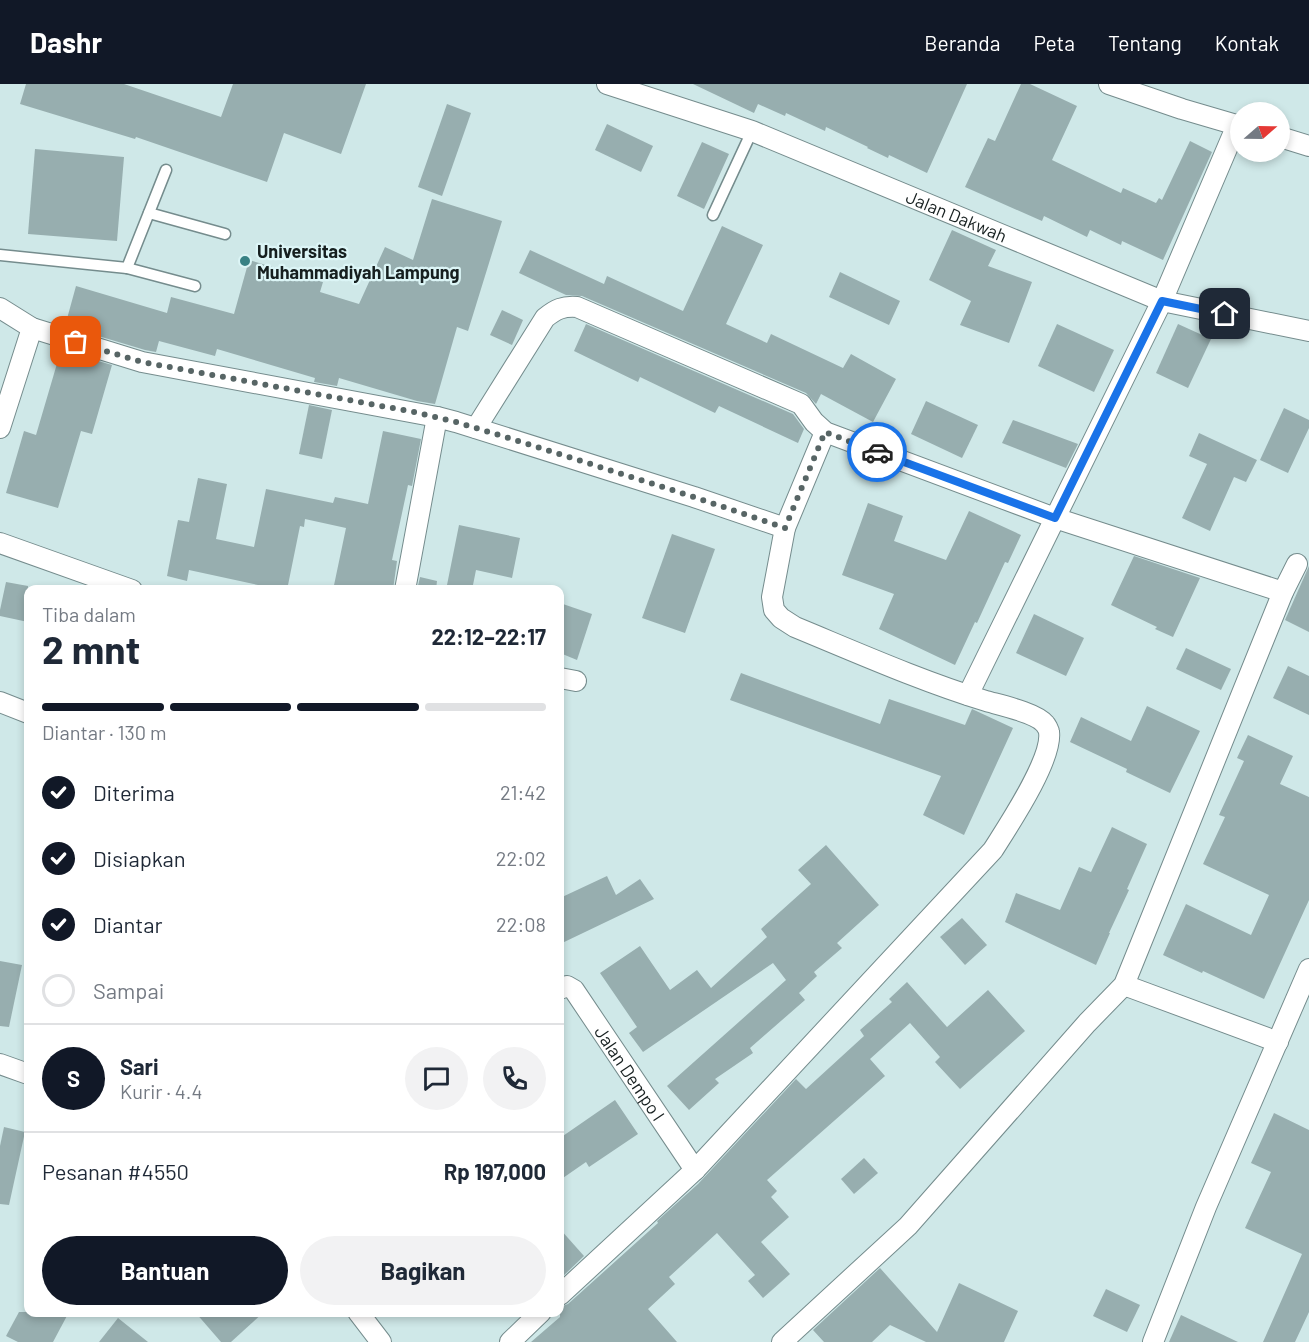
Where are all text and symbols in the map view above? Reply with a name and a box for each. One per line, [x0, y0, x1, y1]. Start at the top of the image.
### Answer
text: Dashr [30, 25, 102, 59]
text: Beranda [924, 30, 1000, 55]
text: Peta [1033, 30, 1075, 55]
text: Tentang [1108, 30, 1182, 55]
text: Kontak [1215, 30, 1279, 55]
north arrow [1230, 102, 1290, 162]
map controls [1230, 102, 1290, 162]
street label: Jalan Dakwah [903, 185, 1010, 247]
place label: Universitas Muhammadiyah Lampung [257, 240, 460, 283]
marker: Universitas Muhammadiyah Lampung [238, 254, 252, 268]
pin [1199, 288, 1250, 339]
icon: home [1208, 297, 1241, 330]
pin [50, 316, 101, 367]
icon: bag [59, 325, 92, 358]
courier [847, 422, 907, 482]
icon: car [861, 436, 894, 469]
text: Tiba dalam [42, 602, 136, 626]
text: 22:12–22:17 [431, 623, 546, 649]
text: 2 mnt [42, 625, 140, 672]
text: Diantar · 130 m [42, 720, 167, 744]
icon: check [42, 776, 75, 809]
text: Diterima [93, 779, 175, 805]
text: 21:42 [500, 780, 546, 804]
icon: check [42, 842, 75, 875]
text: Disiapkan [93, 845, 186, 871]
text: 22:02 [496, 846, 546, 870]
icon: check [42, 908, 75, 941]
text: Diantar [93, 911, 163, 937]
text: 22:08 [496, 912, 546, 936]
text: Sampai [93, 977, 164, 1003]
street label: Jalan Dempo I [590, 1022, 670, 1125]
button: chat [405, 1047, 468, 1110]
button: phone [483, 1047, 546, 1110]
text: Sari [120, 1053, 159, 1079]
text: S [67, 1065, 80, 1091]
text: Kurir · 4.4 [120, 1079, 202, 1103]
text: Pesanan #4550 [42, 1158, 189, 1184]
text: Rp 197,000 [444, 1158, 546, 1184]
button: Bantuan [42, 1236, 288, 1305]
button: Bagikan [300, 1236, 546, 1305]

